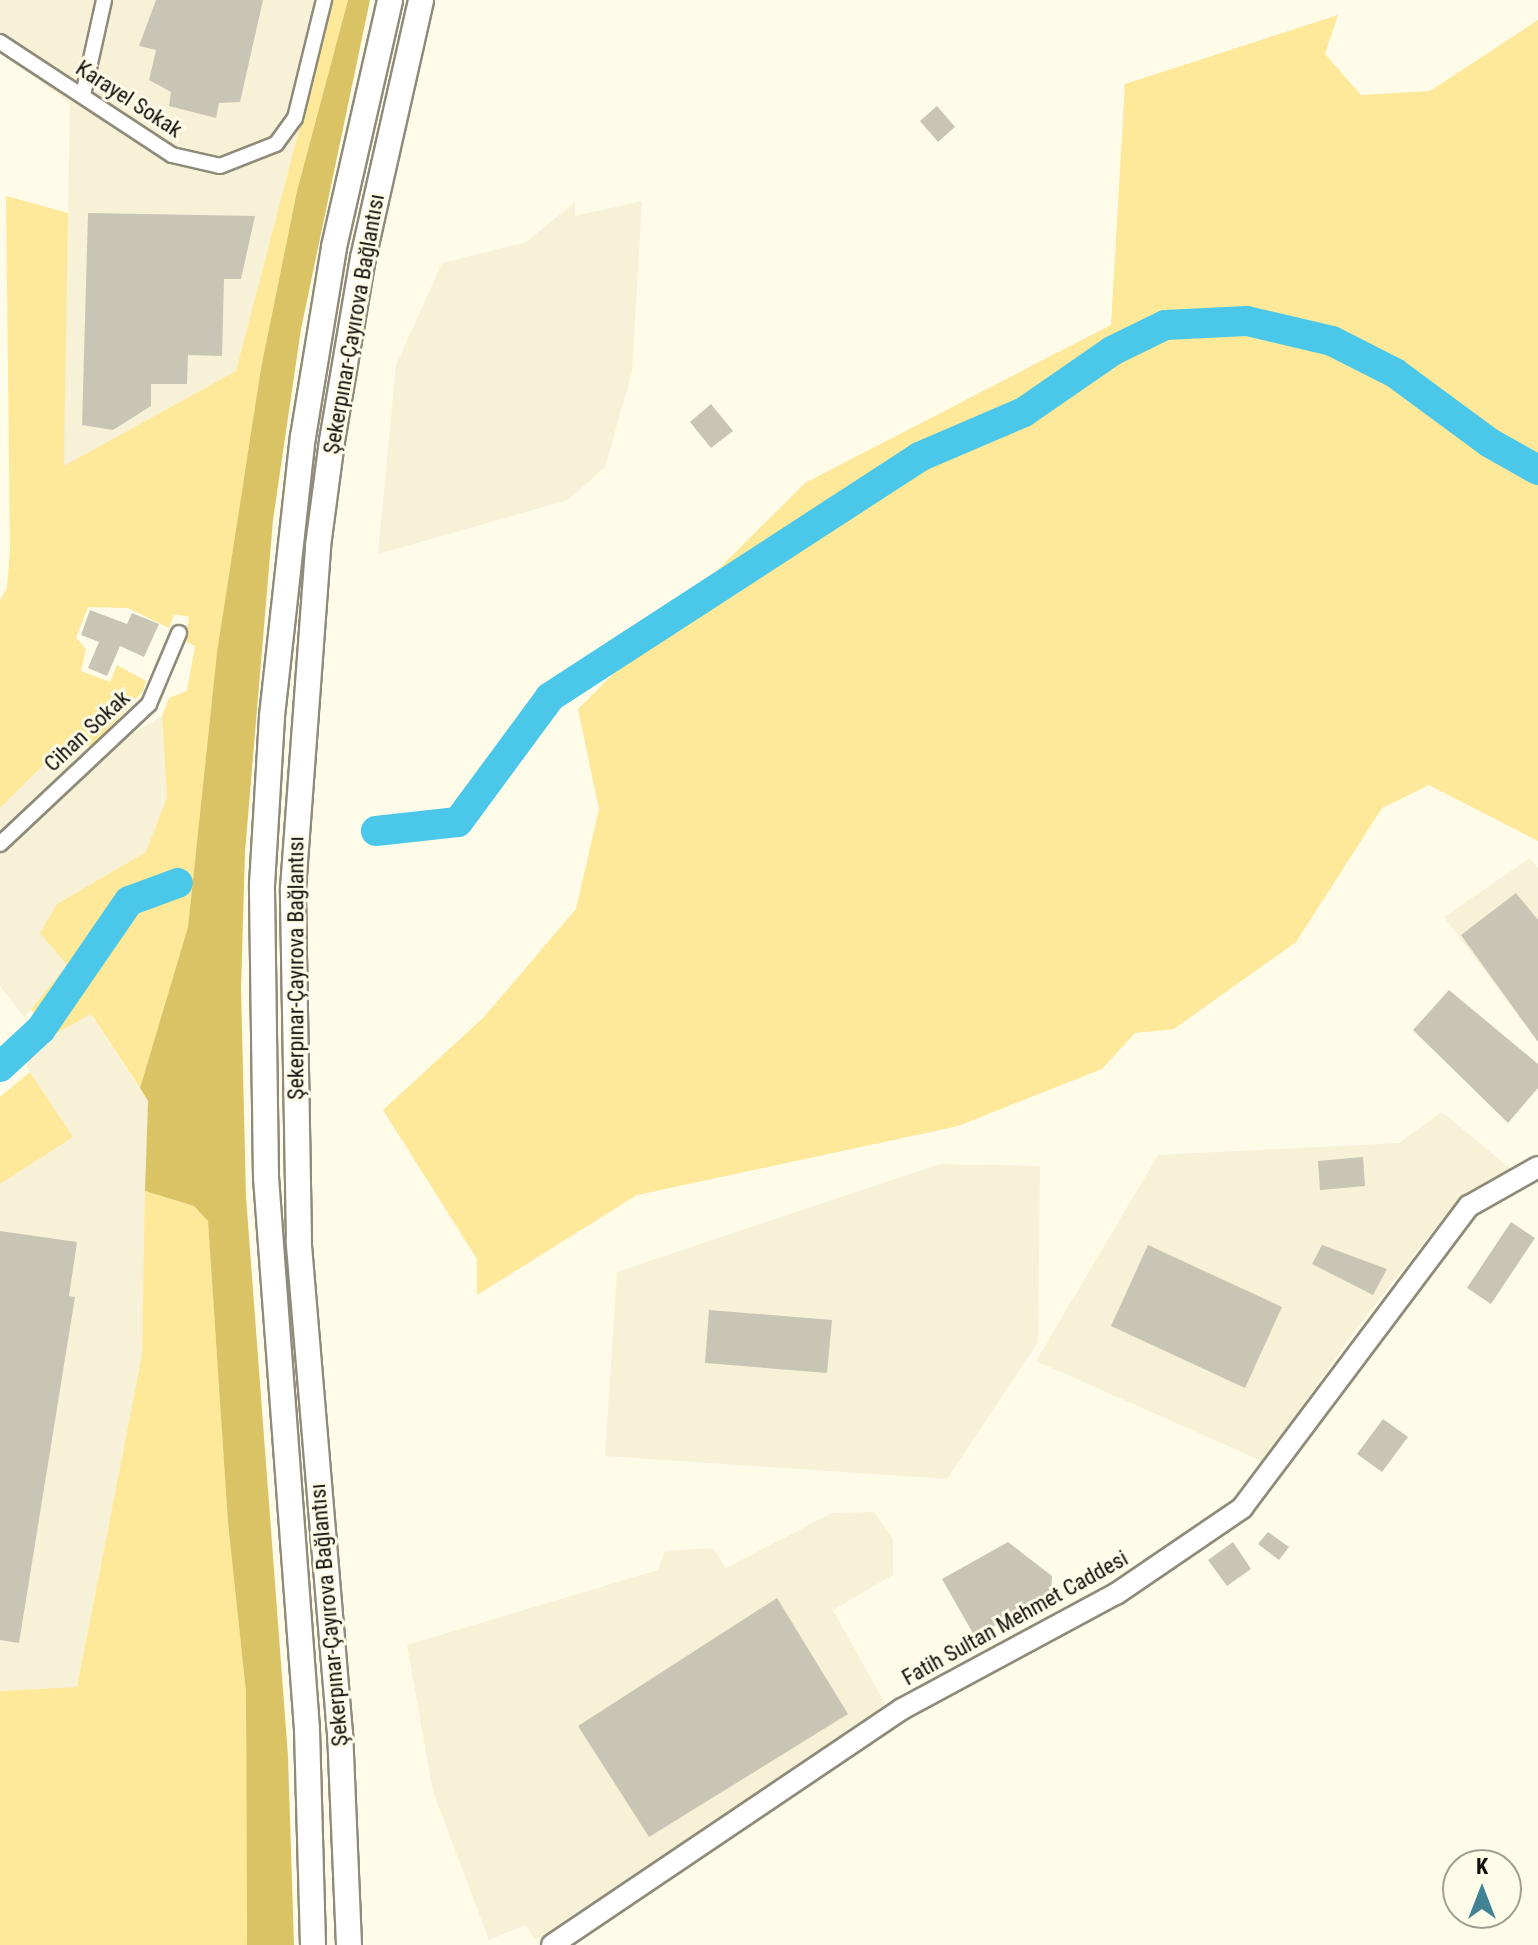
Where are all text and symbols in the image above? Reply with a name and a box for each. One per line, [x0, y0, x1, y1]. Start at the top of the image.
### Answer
street label: Karayel Sokak [71, 55, 187, 143]
street label: Şekerpınar-Çayırova Bağlantısı [318, 192, 390, 456]
street label: Cihan Sokak [39, 685, 135, 777]
street label: Şekerpınar-Çayırova Bağlantısı [283, 836, 309, 1100]
street label: Şekerpınar-Çayırova Bağlantısı [304, 1482, 354, 1748]
street label: Fatih Sultan Mehmet Caddesi [898, 1545, 1132, 1691]
north arrow [1442, 1849, 1522, 1929]
text: K [1476, 1854, 1488, 1879]

